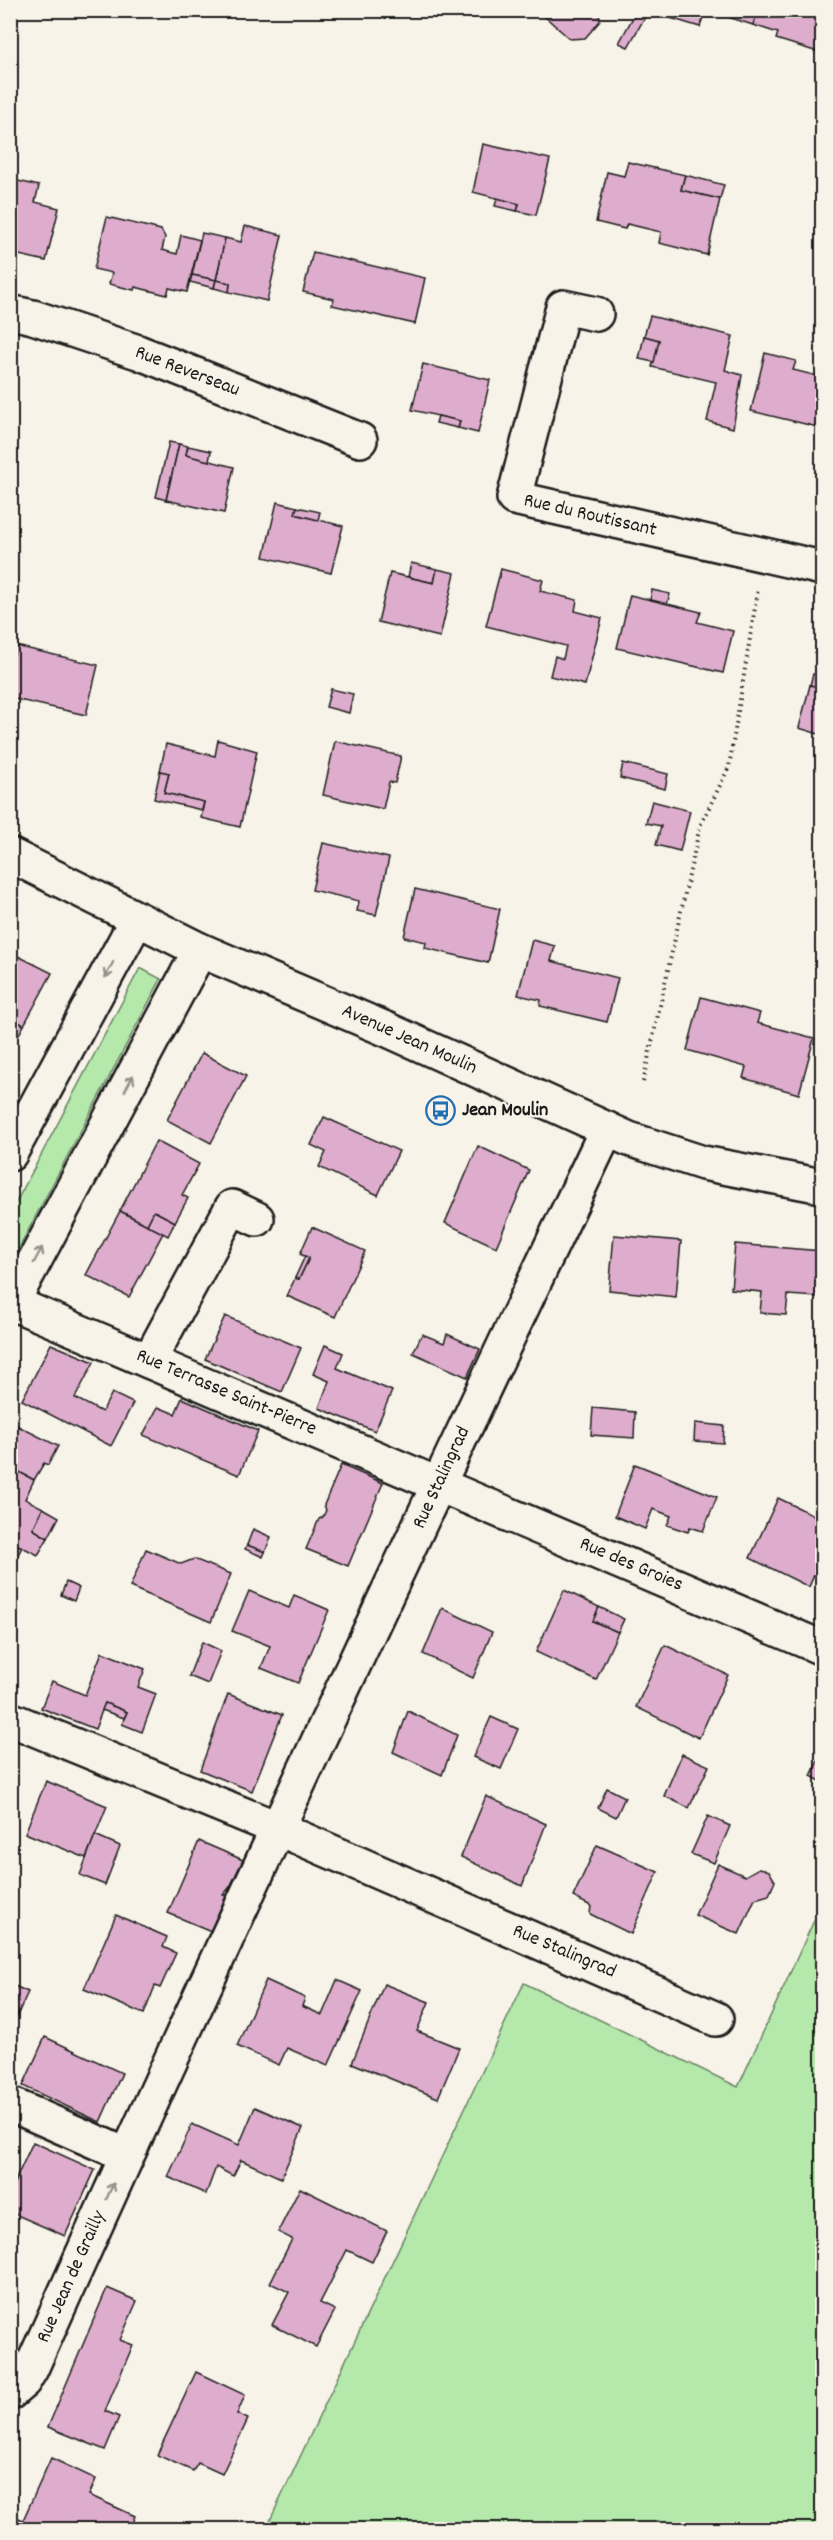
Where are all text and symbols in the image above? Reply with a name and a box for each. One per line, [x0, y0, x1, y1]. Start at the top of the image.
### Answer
street label: Rue Reverseau [131, 339, 243, 405]
street label: Rue du Routissant [521, 487, 659, 545]
one-way arrow [103, 961, 115, 979]
street label: Avenue Jean Moulin [337, 998, 481, 1082]
one-way arrow [123, 1075, 135, 1092]
bus stop icon: Jean Moulin [425, 1095, 457, 1127]
place label: Jean Moulin [462, 1097, 548, 1125]
one-way arrow [33, 1247, 44, 1265]
street label: Rue Terrasse Saint-Pierre [131, 1342, 321, 1444]
street label: Rue Stalingrad [406, 1422, 478, 1534]
street label: Rue des Groies [575, 1531, 687, 1599]
street label: Rue Stalingrad [508, 1918, 620, 1986]
one-way arrow [105, 2183, 116, 2201]
street label: Rue Jean de Grailly [30, 2206, 114, 2348]

